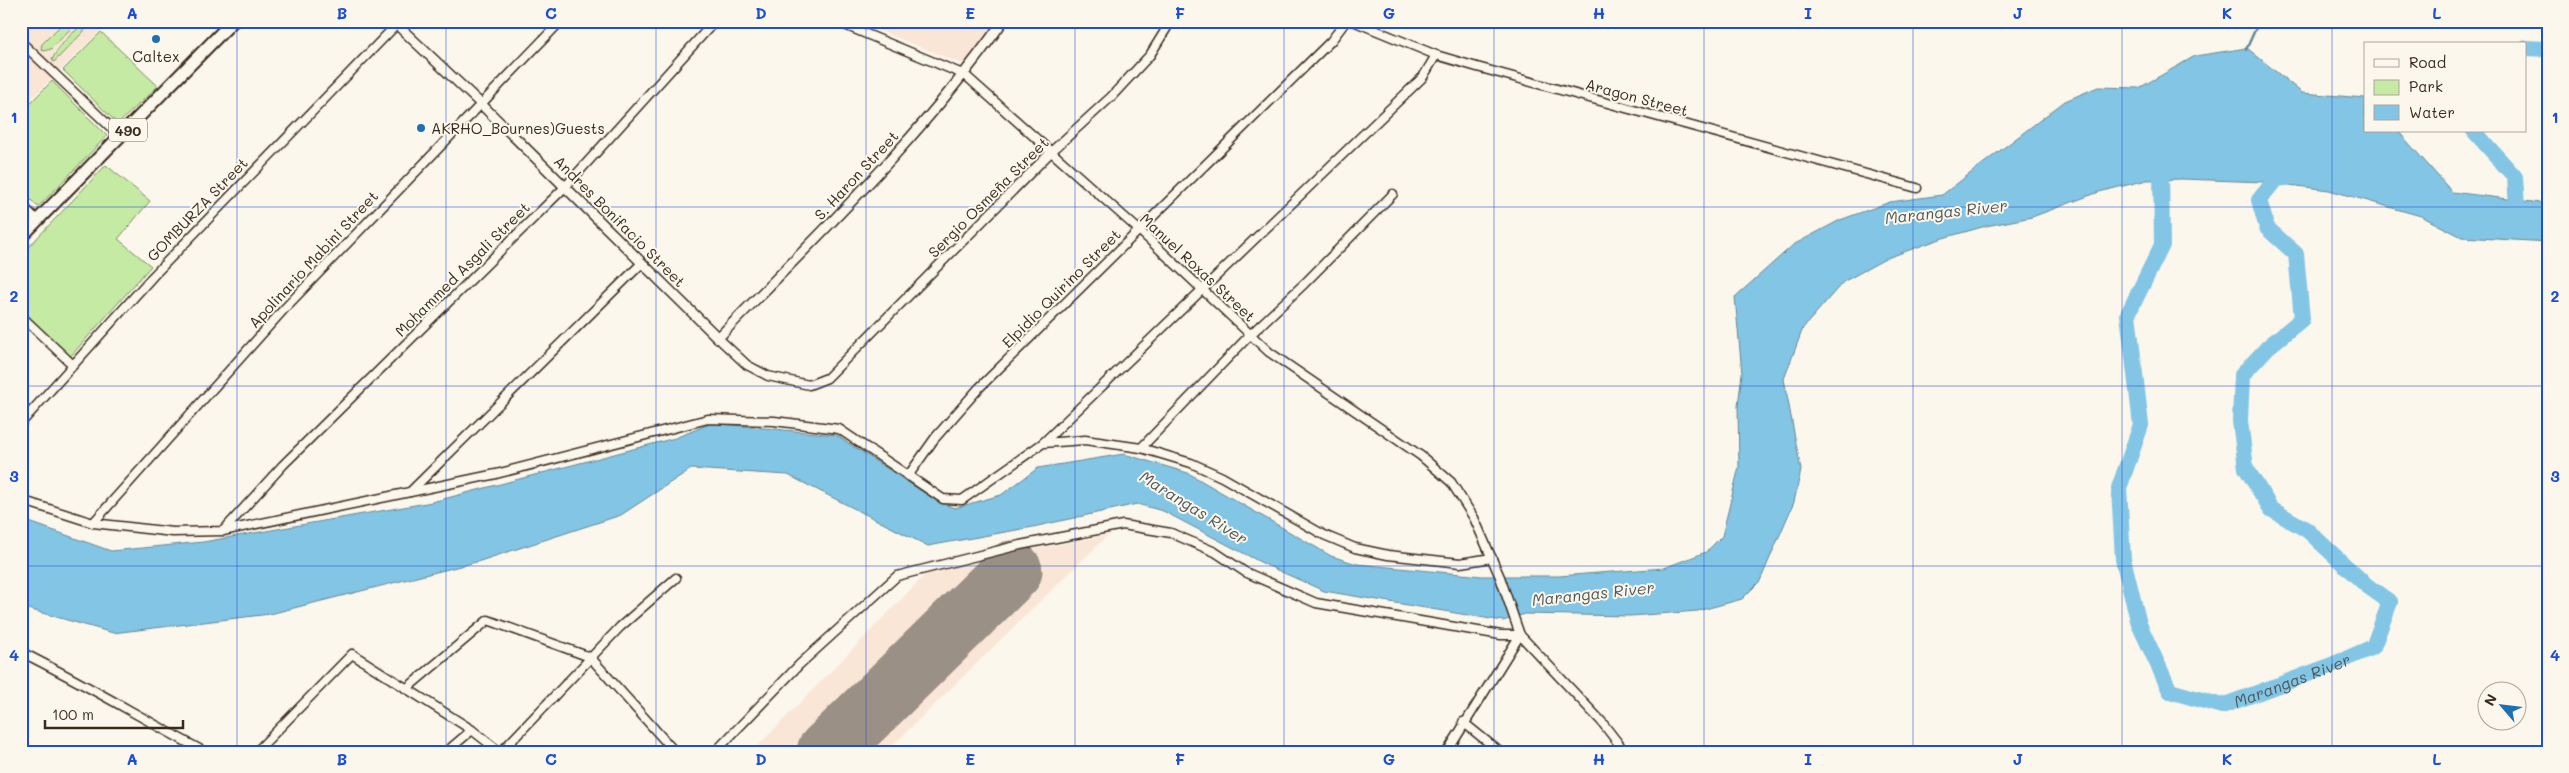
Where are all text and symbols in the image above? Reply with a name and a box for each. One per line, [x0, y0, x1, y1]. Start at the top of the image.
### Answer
text: A [126, 2, 138, 23]
text: B [337, 2, 347, 23]
text: C [545, 2, 557, 23]
text: D [755, 2, 767, 23]
text: E [965, 2, 975, 23]
text: F [1175, 2, 1185, 23]
text: G [1383, 2, 1395, 23]
text: H [1593, 2, 1605, 23]
text: I [1804, 2, 1812, 23]
text: J [2013, 2, 2023, 23]
text: K [2222, 2, 2232, 23]
text: L [2432, 2, 2442, 23]
marker: Caltex [150, 33, 162, 45]
legend [2364, 42, 2526, 132]
place label: Caltex [132, 46, 180, 66]
text: Road [2409, 52, 2446, 72]
street label: Aragon Street [1583, 74, 1691, 120]
text: Park [2409, 76, 2443, 96]
text: Water [2409, 102, 2455, 122]
text: 1 [10, 106, 18, 127]
text: 1 [2551, 106, 2559, 127]
road number: 490 [109, 118, 147, 142]
place label: AKRHO_Bournes)Guests [431, 118, 605, 138]
marker: AKRHO_Bournes)Guests [415, 122, 427, 134]
street label: S. Haron Street [809, 126, 903, 224]
street label: Sergio Osmeña Street [923, 132, 1053, 262]
street label: Andres Bonifacio Street [550, 151, 690, 291]
street label: GOMBURZA Street [142, 153, 252, 265]
street label: Apolinario Mabini Street [244, 186, 382, 332]
water label: Marangas River [1884, 194, 2008, 228]
street label: Mohammed Asgali Street [390, 197, 534, 341]
street label: Manuel Roxas Street [1136, 208, 1260, 326]
street label: Elpidio Quirino Street [997, 224, 1125, 352]
text: 2 [10, 285, 19, 306]
text: 2 [2551, 285, 2560, 306]
text: 3 [9, 465, 19, 486]
water label: Marangas River [1136, 465, 1252, 549]
text: 3 [2550, 465, 2560, 486]
water label: Marangas River [1531, 576, 1655, 610]
text: 4 [9, 644, 19, 665]
text: 4 [2550, 644, 2560, 665]
water label: Marangas River [2230, 648, 2353, 711]
north arrow [2476, 680, 2526, 730]
text: N [2479, 691, 2501, 709]
scale bar [45, 698, 182, 730]
text: 100 m [52, 704, 94, 724]
text: A [126, 748, 138, 769]
text: B [337, 748, 347, 769]
text: C [545, 748, 557, 769]
text: D [755, 748, 767, 769]
text: E [965, 748, 975, 769]
text: F [1175, 748, 1185, 769]
text: G [1383, 748, 1395, 769]
text: H [1593, 748, 1605, 769]
text: I [1804, 748, 1812, 769]
text: J [2013, 748, 2023, 769]
text: K [2222, 748, 2232, 769]
text: L [2432, 748, 2442, 769]

